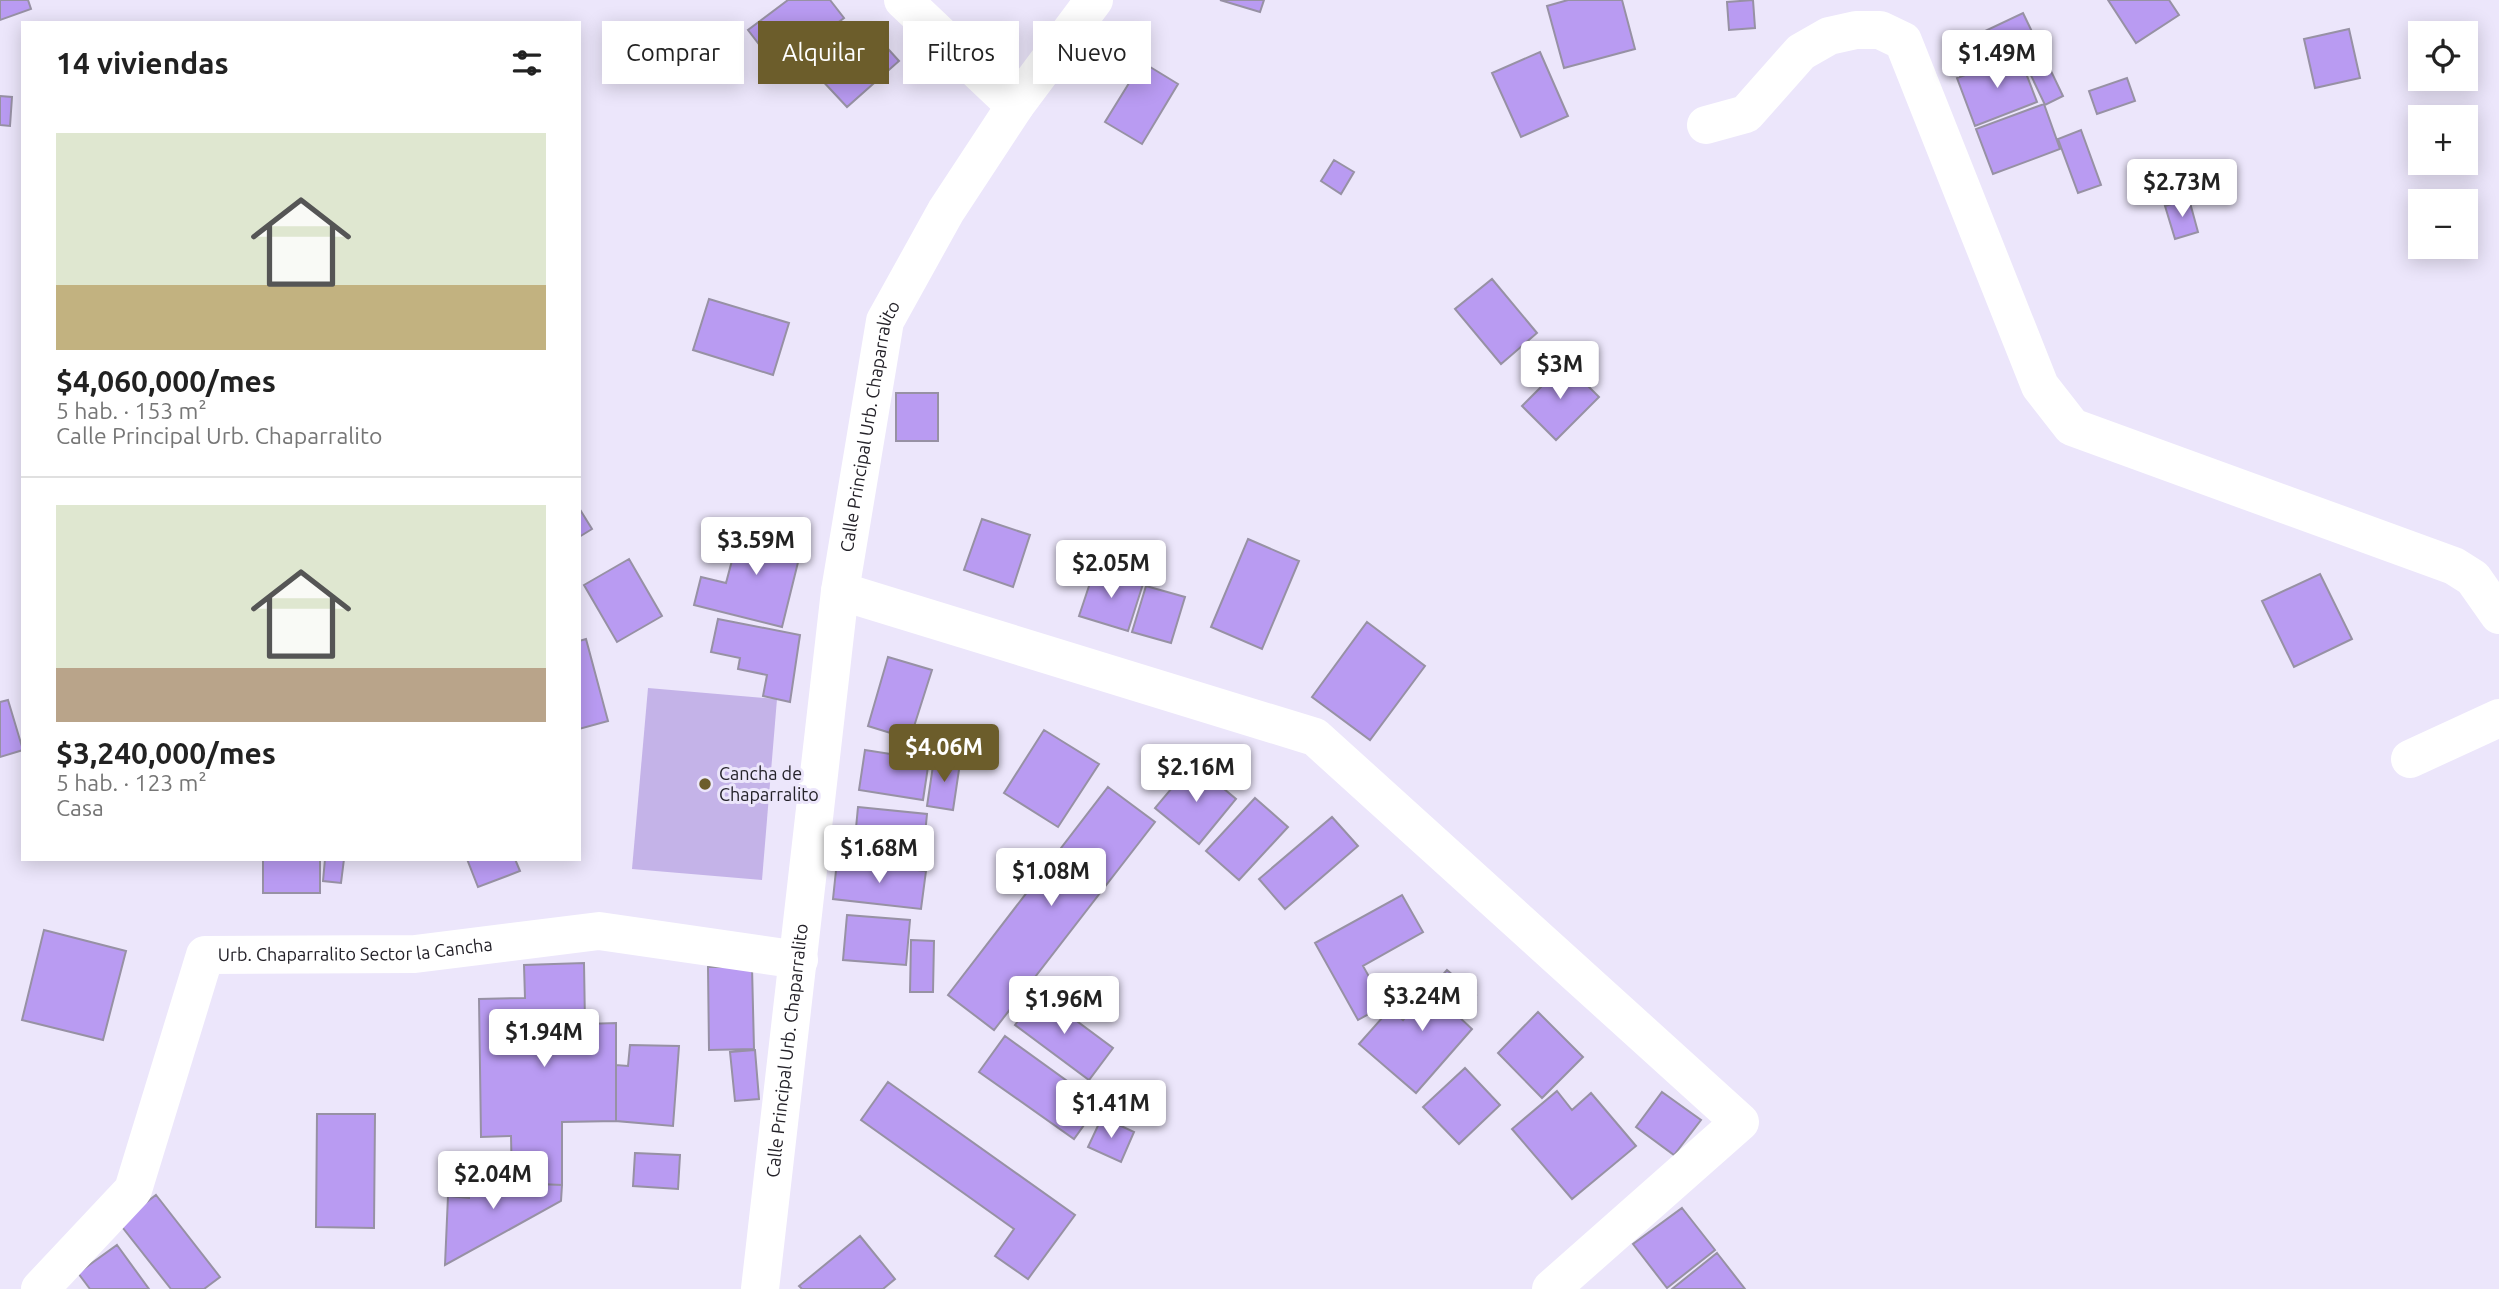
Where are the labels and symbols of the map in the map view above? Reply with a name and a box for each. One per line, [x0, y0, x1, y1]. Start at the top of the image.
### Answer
pin: $1.49M [1940, 31, 2054, 90]
pin: $2.73M [2125, 160, 2239, 219]
street label: Calle Principal Urb. Chaparralito [836, 297, 903, 553]
pin: $3M [1526, 342, 1594, 401]
pin: $3.59M [699, 518, 813, 577]
pin: $2.05M [1054, 540, 1168, 600]
pin: $4.06M [887, 724, 1001, 784]
pin: $2.16M [1139, 744, 1253, 804]
place label: Cancha de Chaparralito [719, 763, 819, 804]
marker: Cancha de Chaparralito [697, 776, 713, 792]
pin: $1.68M [822, 826, 936, 885]
pin: $1.08M [994, 848, 1108, 908]
street label: Calle Principal Urb. Chaparralito [762, 922, 811, 1179]
street label: Urb. Chaparralito Sector la Cancha [218, 933, 494, 964]
pin: $3.24M [1365, 974, 1479, 1033]
pin: $1.96M [1007, 976, 1121, 1036]
pin: $1.94M [487, 1010, 601, 1069]
pin: $1.41M [1054, 1080, 1168, 1140]
pin: $2.04M [436, 1152, 550, 1211]

